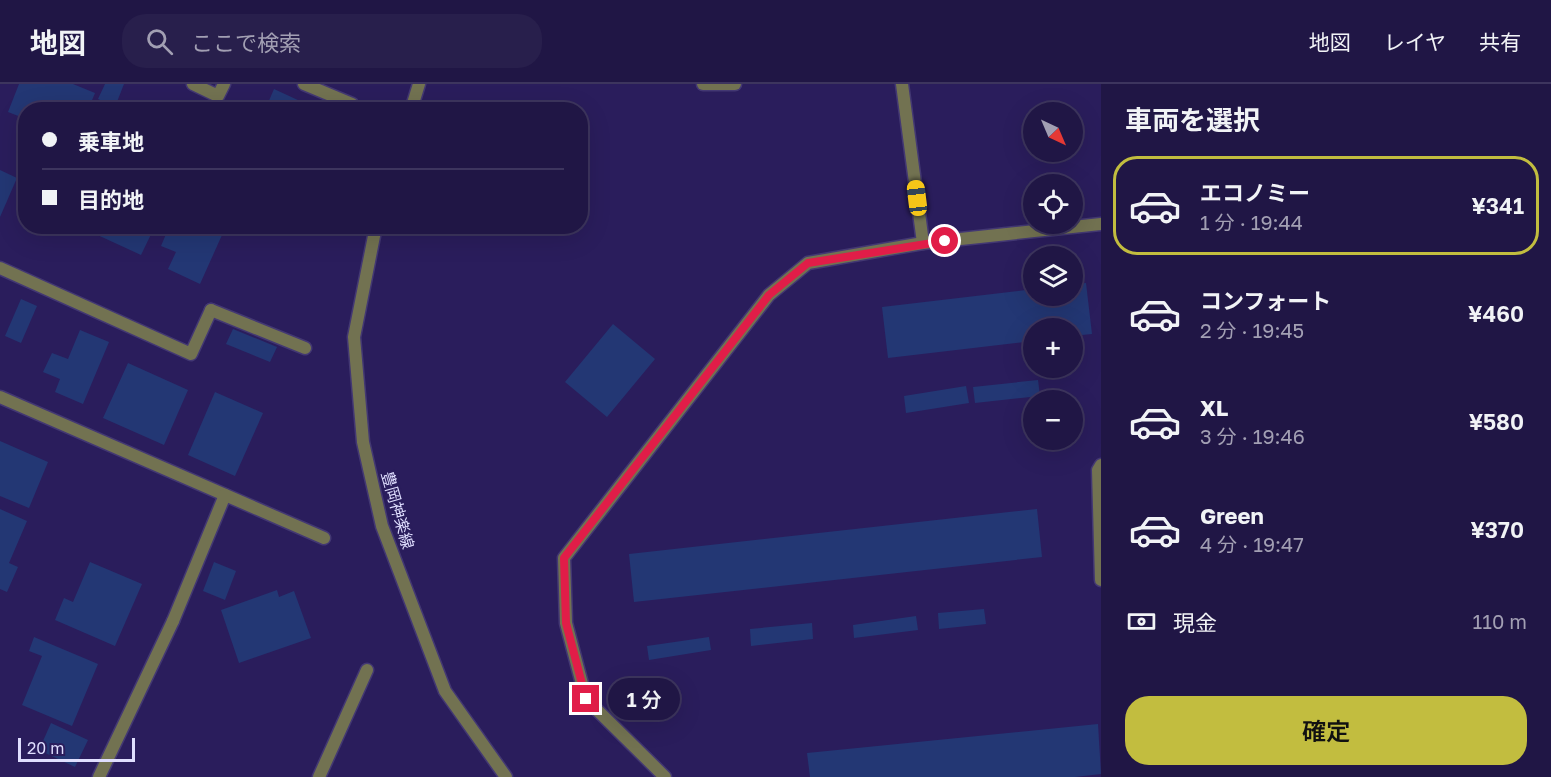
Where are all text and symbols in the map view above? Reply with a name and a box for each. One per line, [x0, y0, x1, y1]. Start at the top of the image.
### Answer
search box [122, 14, 542, 68]
icon: search [143, 25, 176, 58]
text: 地図 [30, 26, 86, 59]
text: ここで検索 [191, 29, 301, 56]
text: 地図 [1309, 29, 1351, 55]
text: レイヤ [1384, 29, 1446, 55]
text: 共有 [1479, 29, 1521, 55]
north arrow [1023, 102, 1083, 162]
map controls [1023, 102, 1083, 450]
text: 車両を選択 [1125, 104, 1260, 136]
text: 乗車地 [78, 128, 144, 155]
button: locate [1023, 174, 1083, 234]
car [906, 179, 928, 217]
icon: car [1128, 179, 1182, 233]
text: エコノミー [1200, 179, 1310, 206]
text: 目的地 [78, 186, 144, 213]
text: ¥341 [1472, 192, 1524, 219]
text: 1 分 · 19:44 [1200, 210, 1303, 234]
route start [931, 227, 958, 254]
button: layers [1023, 246, 1083, 306]
icon: car [1128, 287, 1182, 341]
text: コンフォート [1200, 287, 1331, 314]
text: ¥460 [1468, 300, 1524, 327]
button: + [1023, 318, 1083, 378]
text: 2 分 · 19:45 [1200, 318, 1304, 342]
button: − [1023, 390, 1083, 450]
text: XL [1200, 394, 1228, 421]
icon: car [1128, 395, 1182, 449]
text: ¥580 [1469, 408, 1524, 435]
text: 3 分 · 19:46 [1200, 424, 1305, 448]
street label: 豊岡神楽線 [377, 469, 419, 551]
text: Green [1200, 502, 1264, 529]
icon: car [1128, 503, 1182, 557]
text: ¥370 [1470, 516, 1524, 543]
text: 4 分 · 19:47 [1200, 532, 1304, 556]
icon: cash [1125, 605, 1158, 638]
text: 現金 [1173, 609, 1217, 636]
text: 110 m [1473, 609, 1527, 633]
callout: 1 分 [607, 678, 679, 720]
route end [572, 685, 599, 712]
text: 1 分 [626, 687, 662, 711]
button: 確定 [1125, 696, 1527, 765]
scale bar [18, 735, 135, 762]
text: 20 m [27, 738, 64, 758]

